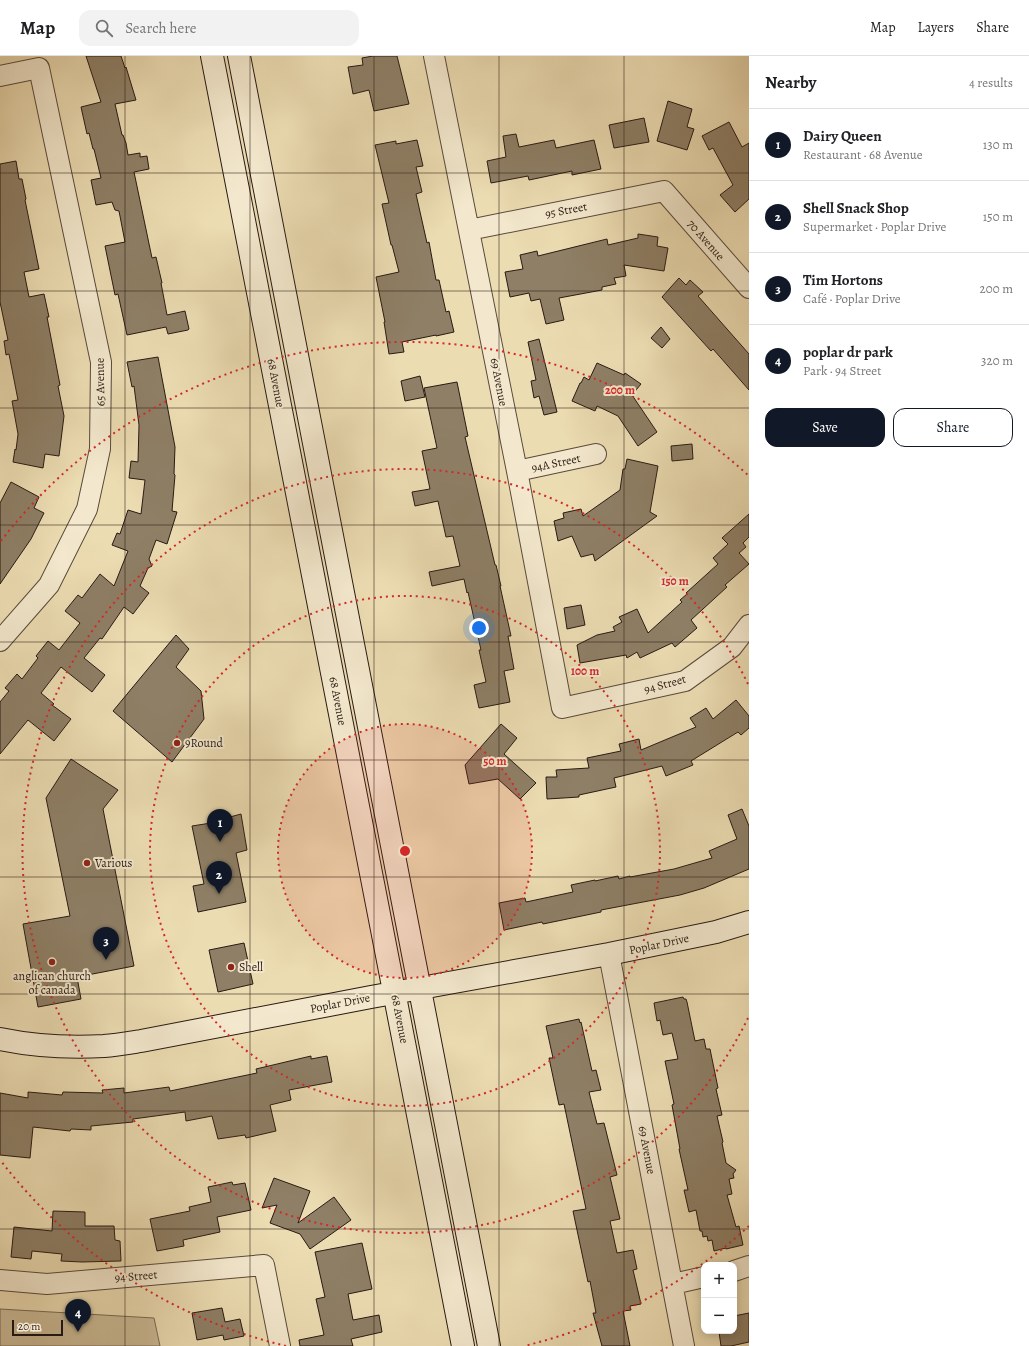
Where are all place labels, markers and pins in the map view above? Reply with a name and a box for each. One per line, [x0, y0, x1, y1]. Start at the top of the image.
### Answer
place label: 9Round [185, 735, 223, 751]
marker: 9Round [172, 738, 182, 748]
pin: 1 [207, 809, 233, 842]
centre of rings [398, 844, 412, 858]
place label: Various [94, 855, 132, 871]
marker: Various [82, 858, 92, 868]
pin: 2 [206, 861, 232, 894]
pin: 3 [93, 927, 119, 960]
marker: anglican church of canada [47, 957, 57, 967]
place label: Shell [239, 959, 263, 975]
marker: Shell [226, 962, 236, 972]
place label: anglican church of canada [13, 968, 92, 998]
pin: 4 [65, 1299, 91, 1332]

